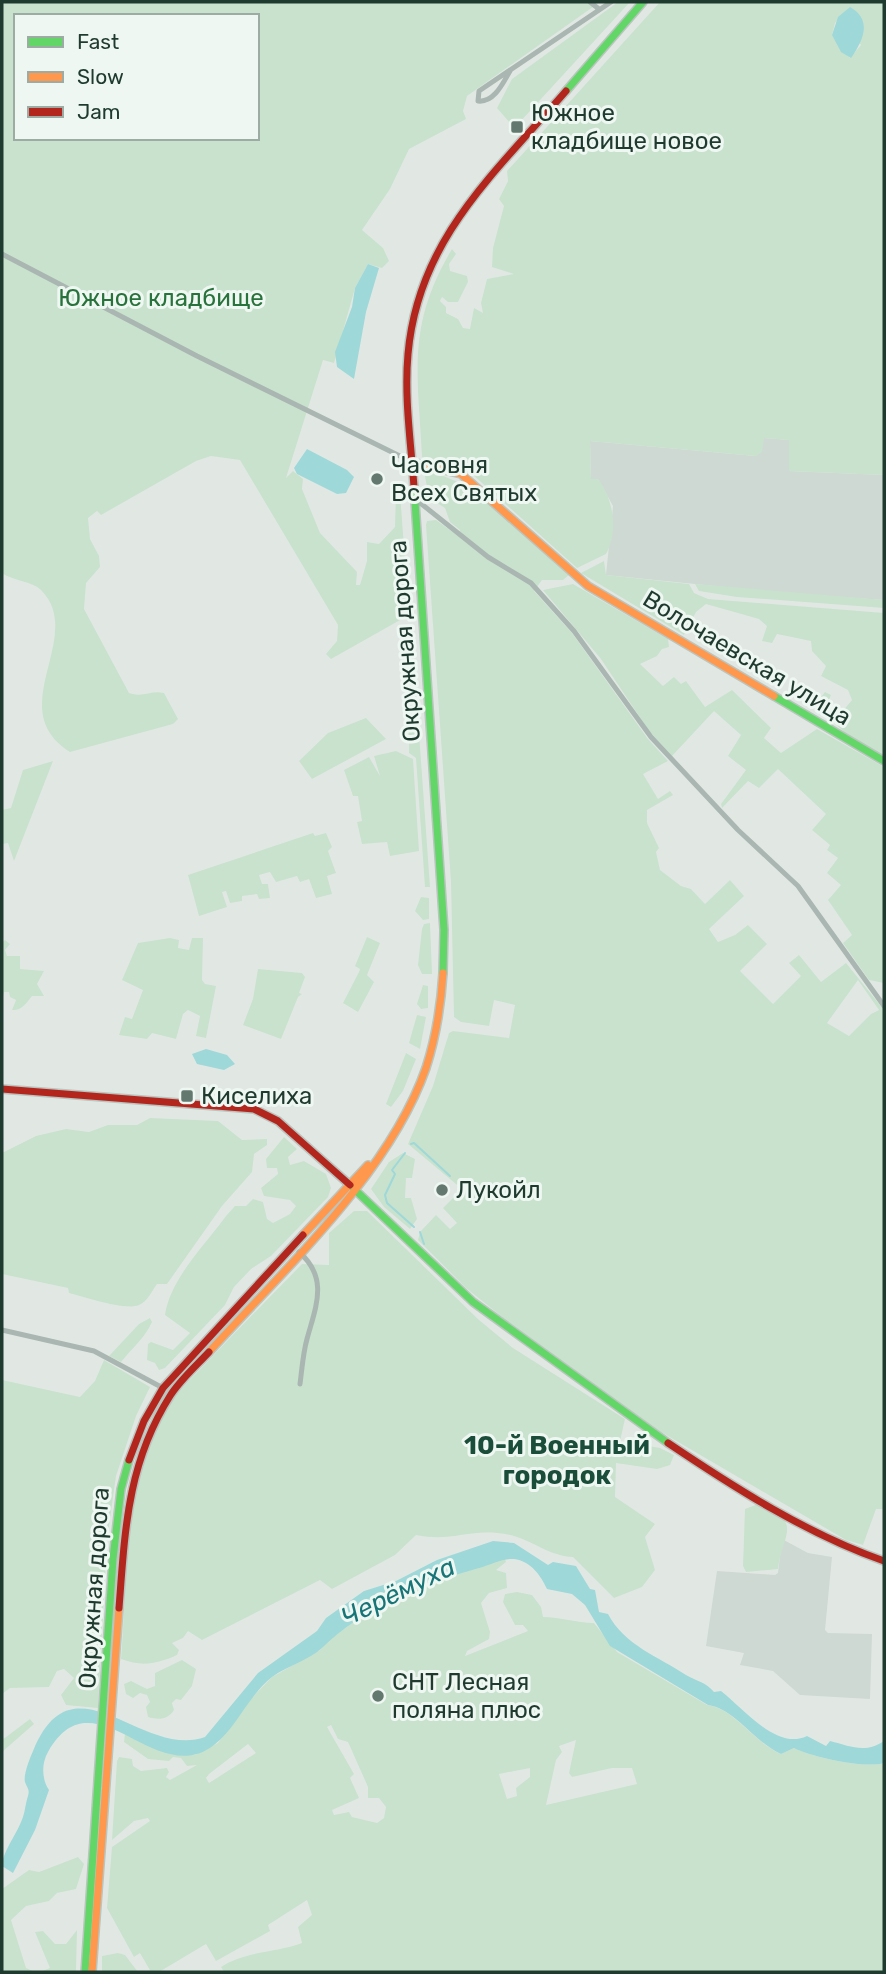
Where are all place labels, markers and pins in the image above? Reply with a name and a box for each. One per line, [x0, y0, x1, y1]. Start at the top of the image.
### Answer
place label: Южное кладбище новое [531, 99, 722, 155]
marker: Южное кладбище новое [509, 119, 525, 135]
place label: Часовня Всех Святых [391, 451, 537, 507]
marker: Часовня Всех Святых [369, 471, 385, 487]
place label: Киселиха [201, 1082, 312, 1110]
marker: Киселиха [179, 1088, 195, 1104]
place label: Лукойл [456, 1176, 541, 1204]
marker: Лукойл [434, 1182, 450, 1198]
place label: СНТ Лесная поляна плюс [392, 1668, 541, 1724]
marker: СНТ Лесная поляна плюс [370, 1688, 386, 1704]

